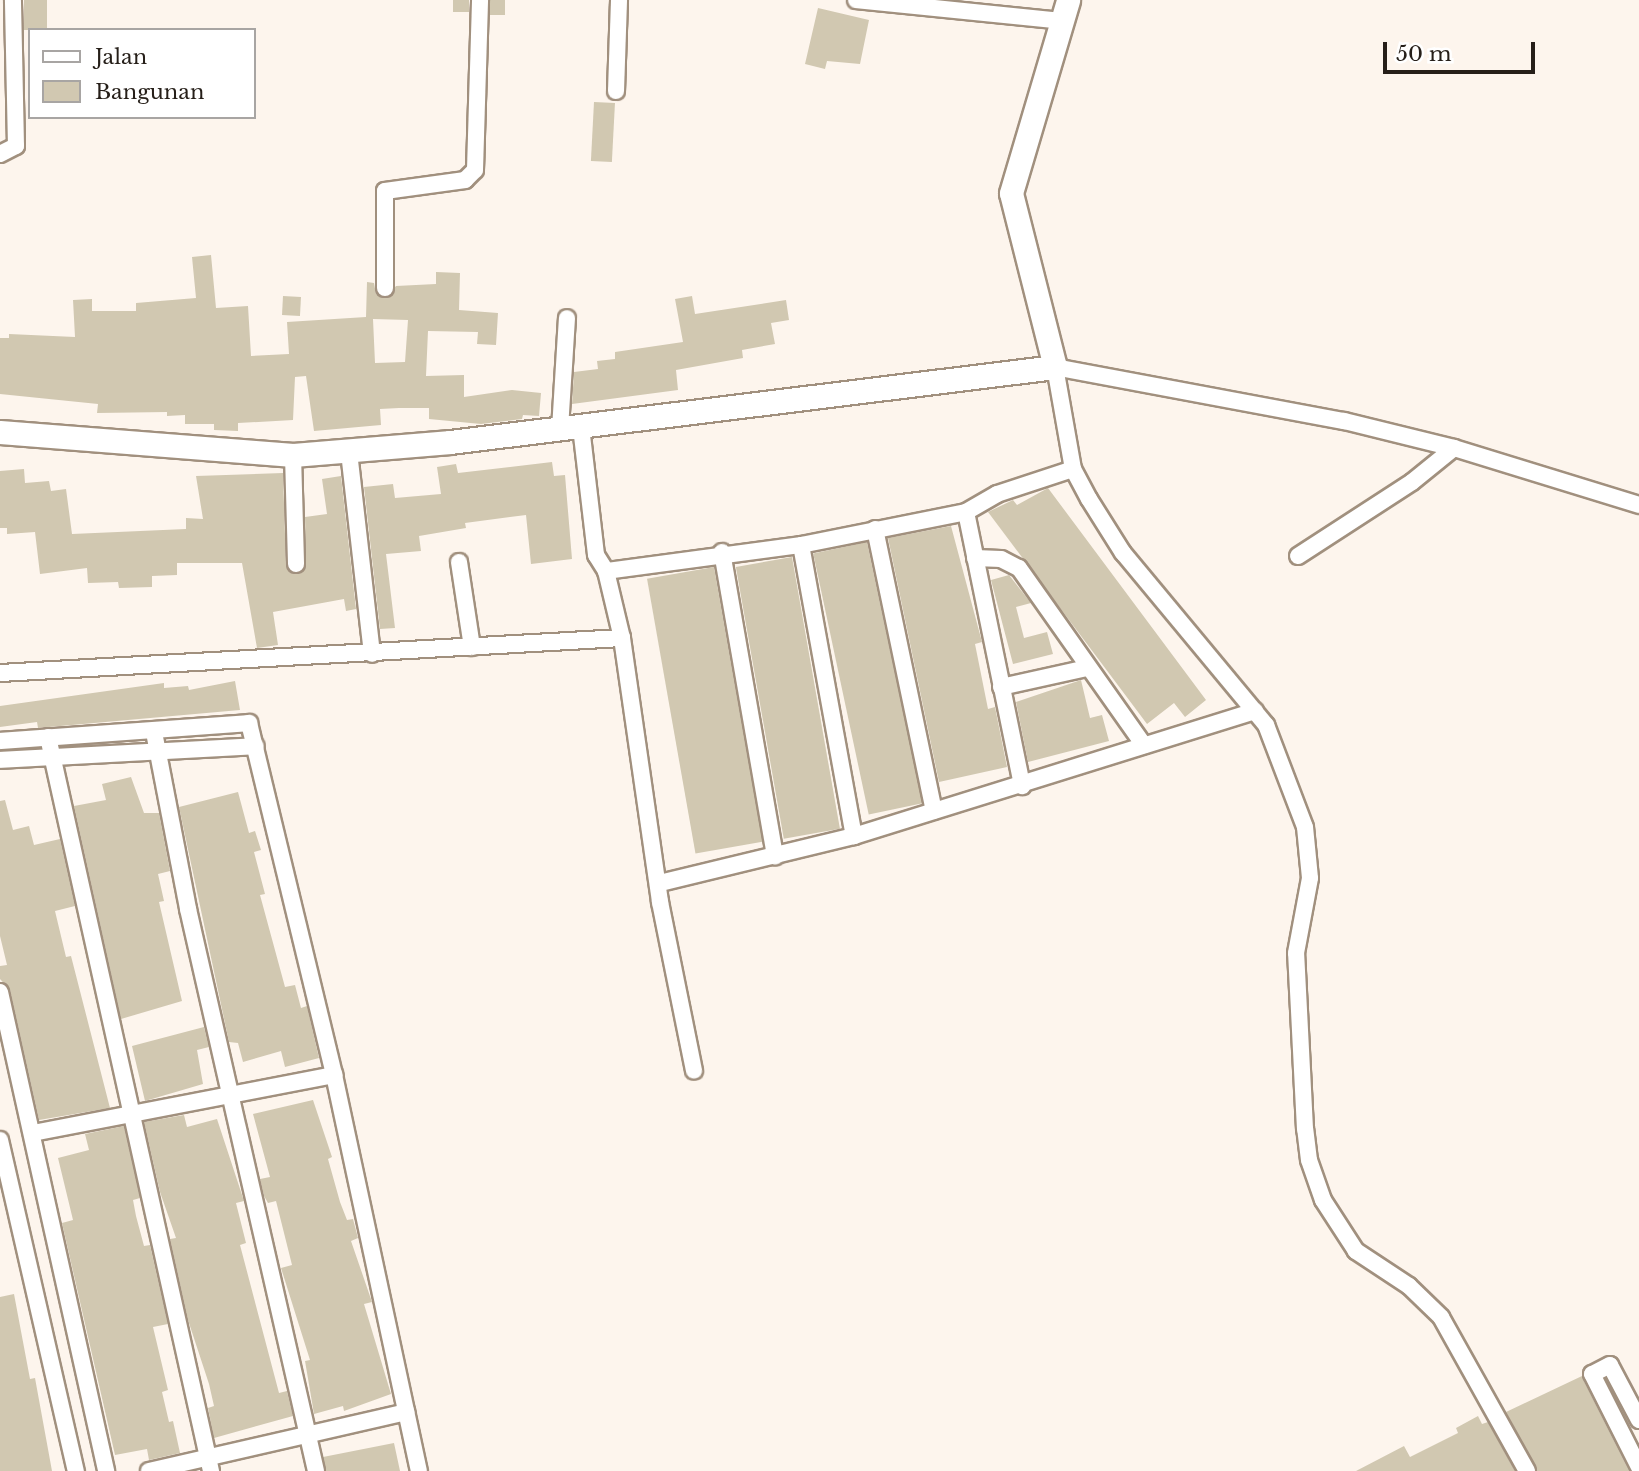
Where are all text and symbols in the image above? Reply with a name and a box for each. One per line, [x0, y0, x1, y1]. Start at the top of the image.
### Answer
legend [28, 28, 256, 119]
scale bar [1387, 28, 1539, 72]
text: 50 m [1396, 41, 1451, 67]
text: Jalan [95, 44, 147, 70]
text: Bangunan [95, 79, 204, 105]

